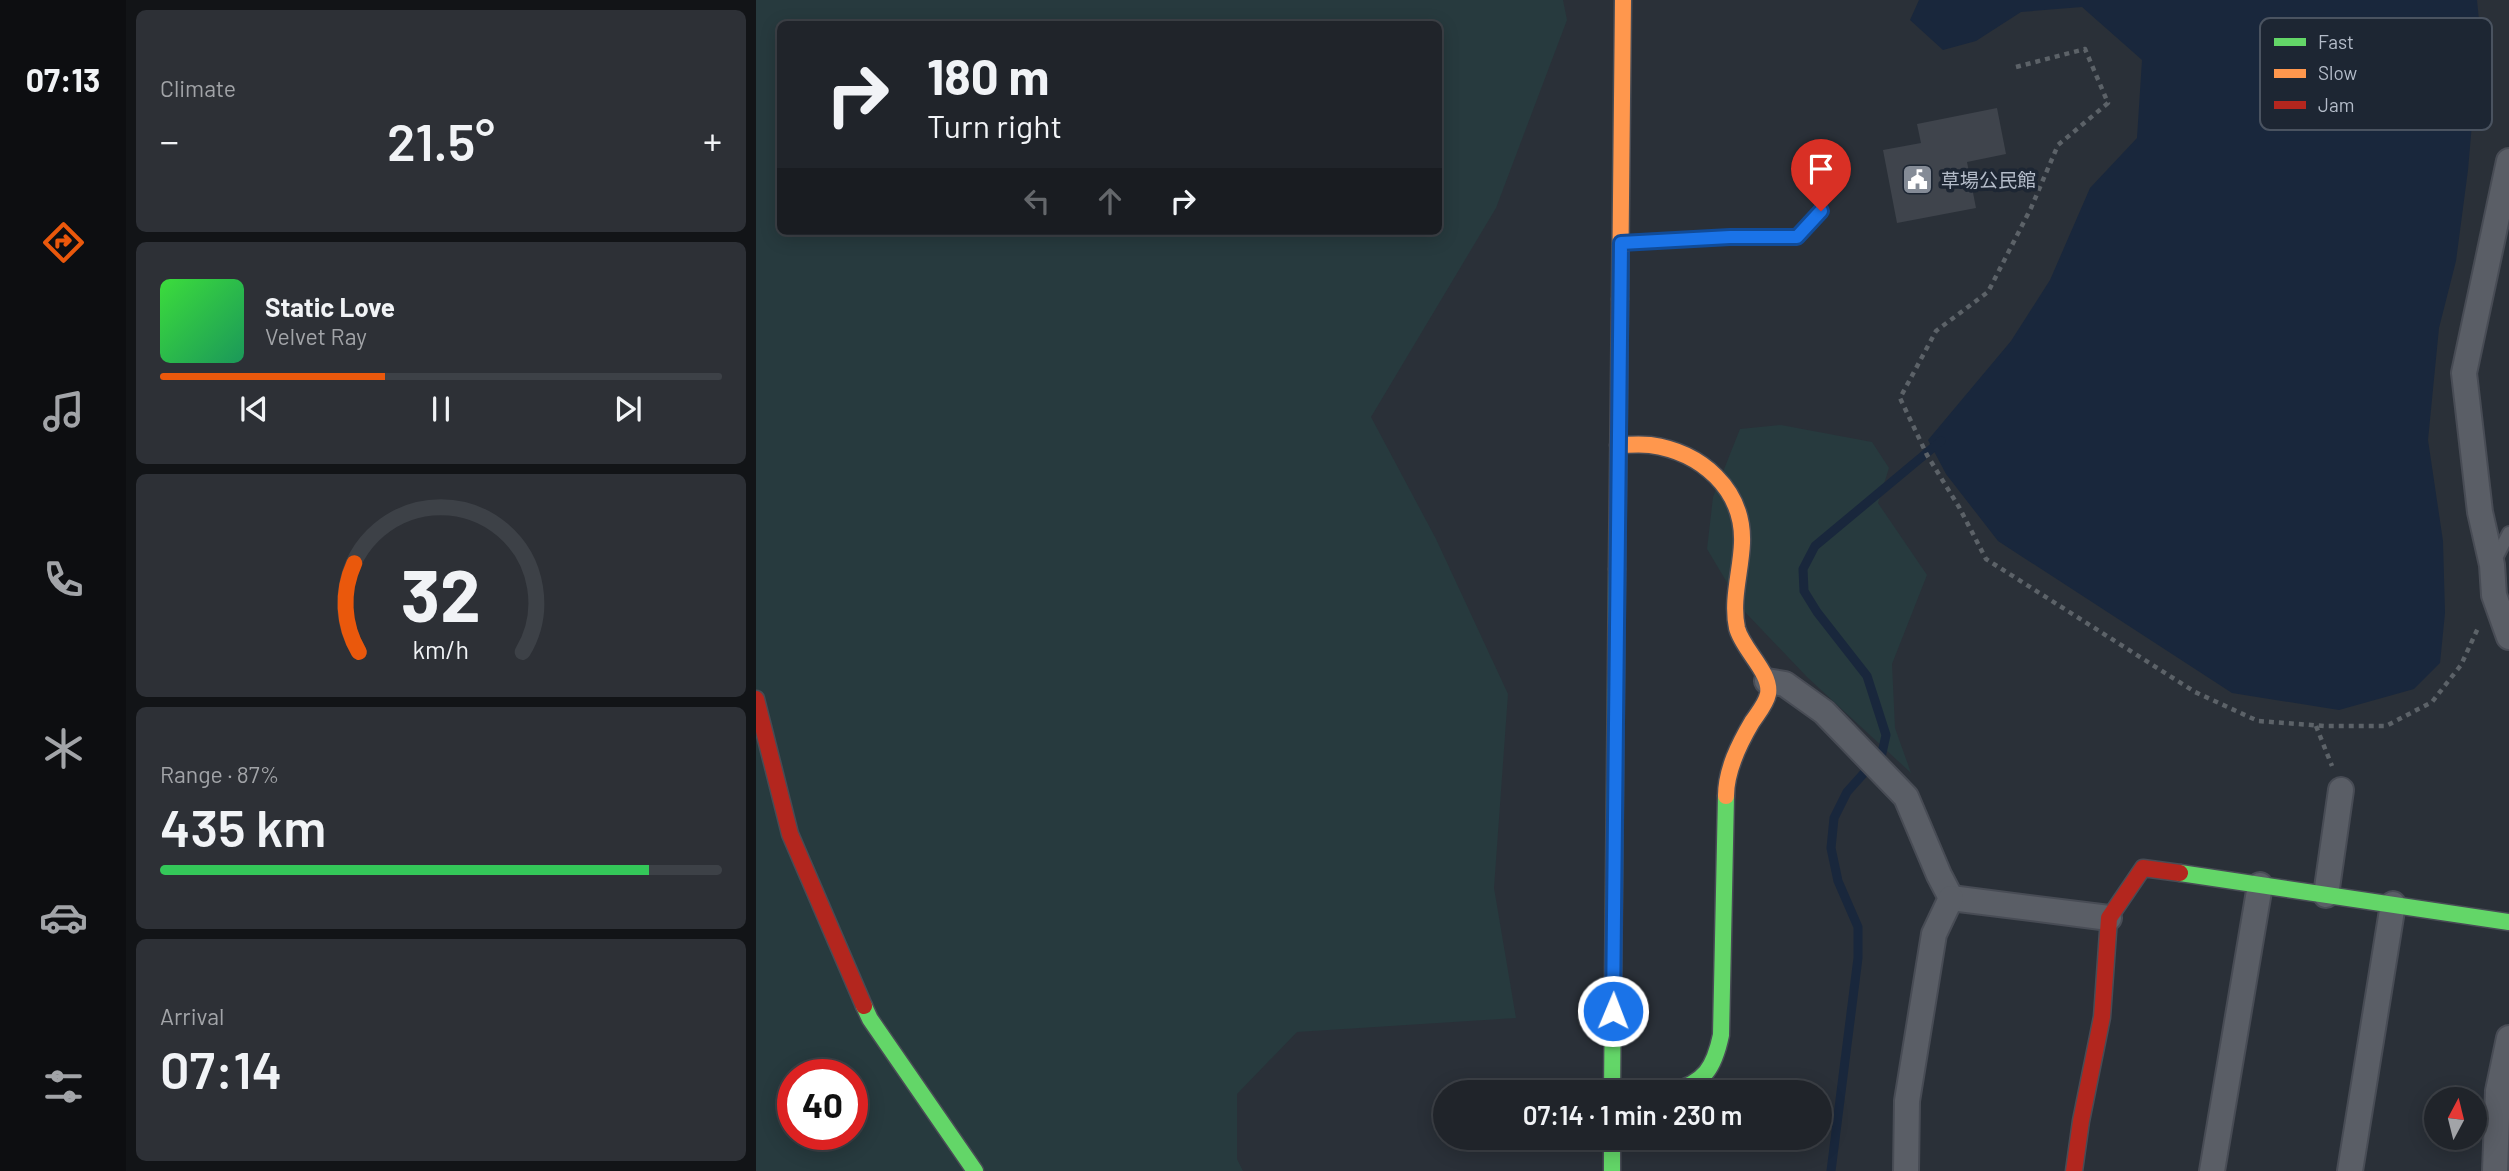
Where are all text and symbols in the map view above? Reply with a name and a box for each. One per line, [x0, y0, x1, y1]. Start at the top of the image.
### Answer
legend [2260, 18, 2492, 130]
text: Fast [2318, 30, 2354, 53]
text: 180 m [927, 46, 1050, 105]
icon: right [812, 49, 903, 140]
text: 07:13 [26, 60, 100, 98]
text: Slow [2318, 61, 2357, 84]
text: Climate [160, 74, 236, 102]
text: Jam [2318, 93, 2354, 116]
text: Turn right [927, 106, 1062, 144]
text: 21.5° [387, 109, 495, 171]
text: − [160, 117, 179, 163]
text: + [703, 117, 722, 163]
pin [1791, 139, 1851, 211]
icon: arrive [1802, 150, 1840, 188]
public building icon: 草場公民館 [1901, 163, 1935, 197]
place label: 草場公民館 [1941, 168, 2036, 191]
icon: left [1018, 182, 1056, 220]
icon: ahead [1091, 182, 1129, 220]
icon: right [1164, 182, 1202, 220]
icon: directions [39, 218, 88, 267]
text: Static Love [265, 291, 395, 322]
text: Velvet Ray [265, 322, 367, 350]
icon: music [39, 387, 88, 436]
icon: previous [235, 390, 273, 428]
icon: pause [422, 390, 460, 428]
icon: next [609, 390, 647, 428]
text: 32 [401, 549, 481, 637]
icon: phone [39, 555, 88, 604]
text: km/h [413, 633, 469, 663]
icon: climate [39, 724, 88, 773]
text: Range · 87% [160, 760, 279, 788]
text: 435 km [160, 795, 326, 857]
icon: car [39, 893, 88, 942]
position arrow [1576, 974, 1650, 1048]
text: Arrival [160, 1002, 224, 1030]
text: 07:14 [160, 1037, 282, 1099]
speed limit sign: 40 [777, 1059, 868, 1150]
icon: filters [39, 1062, 88, 1111]
north arrow [2424, 1087, 2487, 1150]
map controls [2424, 1087, 2487, 1150]
text: 07:14 · 1 min · 230 m [1523, 1099, 1742, 1130]

